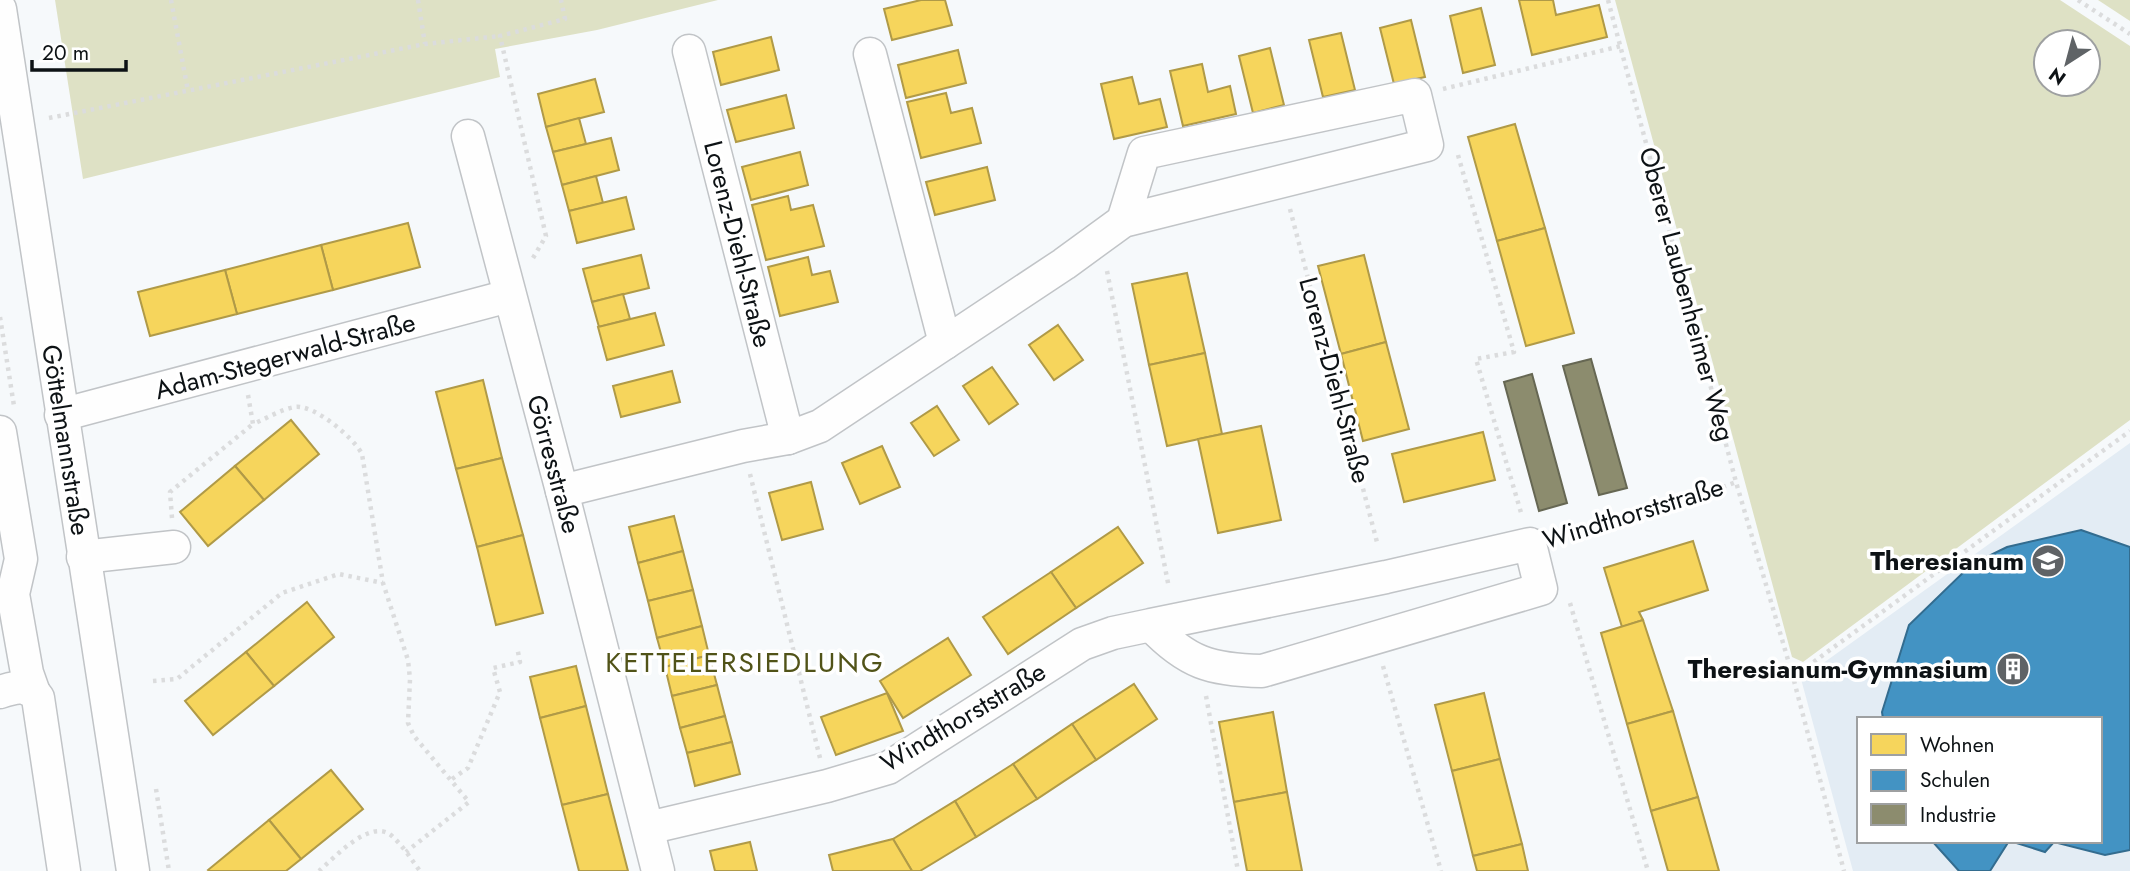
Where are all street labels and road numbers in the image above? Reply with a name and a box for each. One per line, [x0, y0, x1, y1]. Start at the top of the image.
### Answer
street label: Lorenz-Diehl-Straße [694, 137, 782, 351]
street label: Oberer Laubenheimer Weg [1629, 143, 1745, 445]
street label: Lorenz-Diehl-Straße [1289, 273, 1381, 487]
street label: Adam-Stegerwald-Straße [150, 303, 420, 409]
street label: Göttelmannstraße [32, 342, 100, 538]
street label: Görresstraße [517, 391, 591, 537]
street label: Windthorststraße [1538, 468, 1728, 558]
street label: Windthorststraße [873, 653, 1053, 781]

